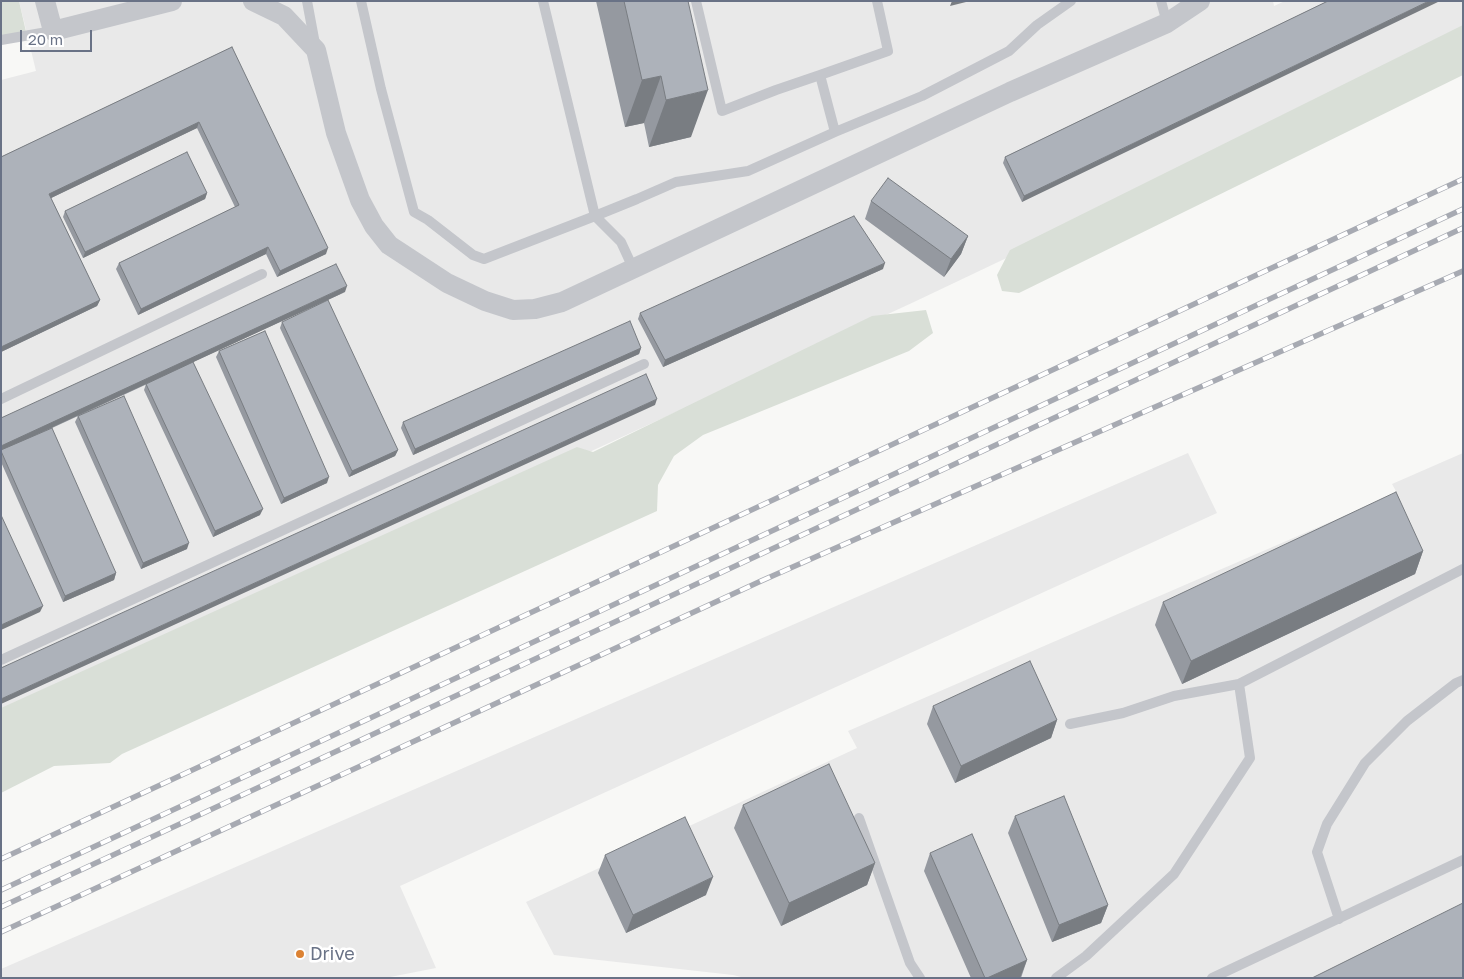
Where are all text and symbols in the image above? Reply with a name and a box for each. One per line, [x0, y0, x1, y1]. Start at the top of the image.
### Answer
scale bar [22, 20, 95, 52]
text: 20 m [28, 30, 63, 48]
place label: Drive [310, 943, 355, 965]
marker: Drive [294, 948, 306, 960]

